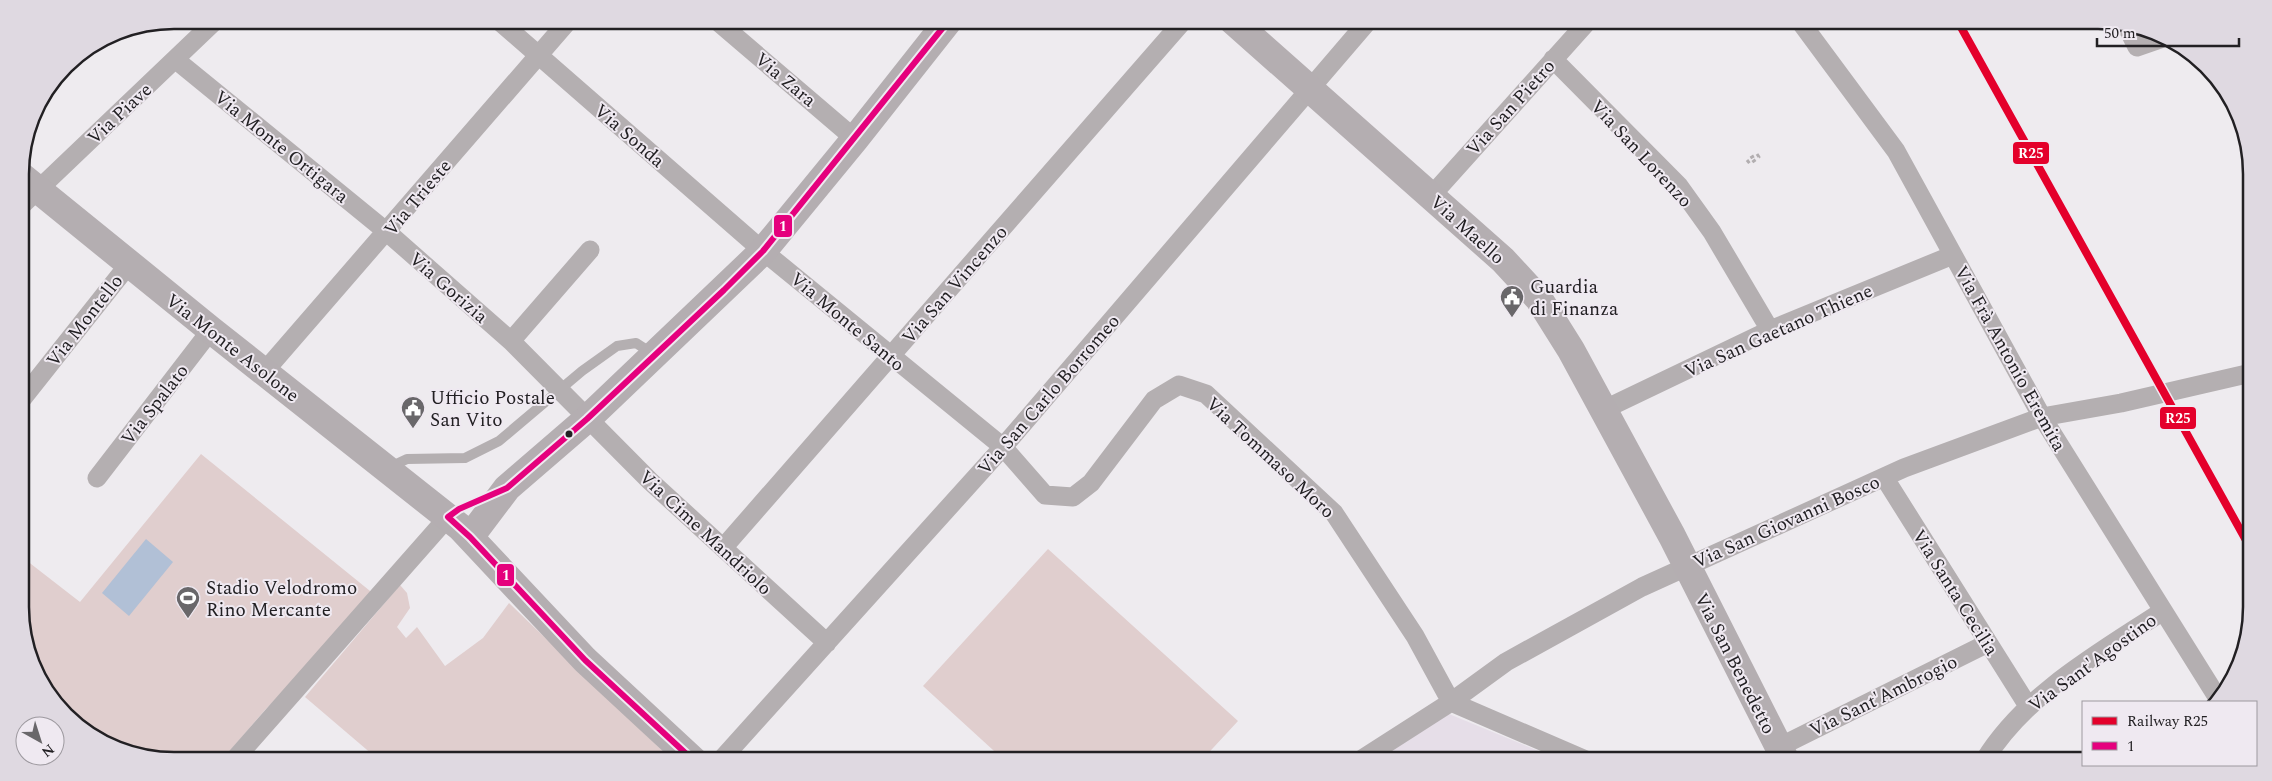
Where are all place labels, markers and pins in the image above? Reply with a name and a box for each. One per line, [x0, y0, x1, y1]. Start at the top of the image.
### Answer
place label: Guardia di Finanza [1530, 273, 1619, 324]
public building icon: Guardia di Finanza [1499, 284, 1525, 318]
place label: Ufficio Postale San Vito [430, 384, 555, 435]
public building icon: Ufficio Postale San Vito [400, 395, 426, 429]
unlabelled marker [564, 429, 574, 439]
place label: Stadio Velodromo Rino Mercante [206, 574, 357, 625]
sports icon: Stadio Velodromo Rino Mercante [175, 585, 201, 619]

